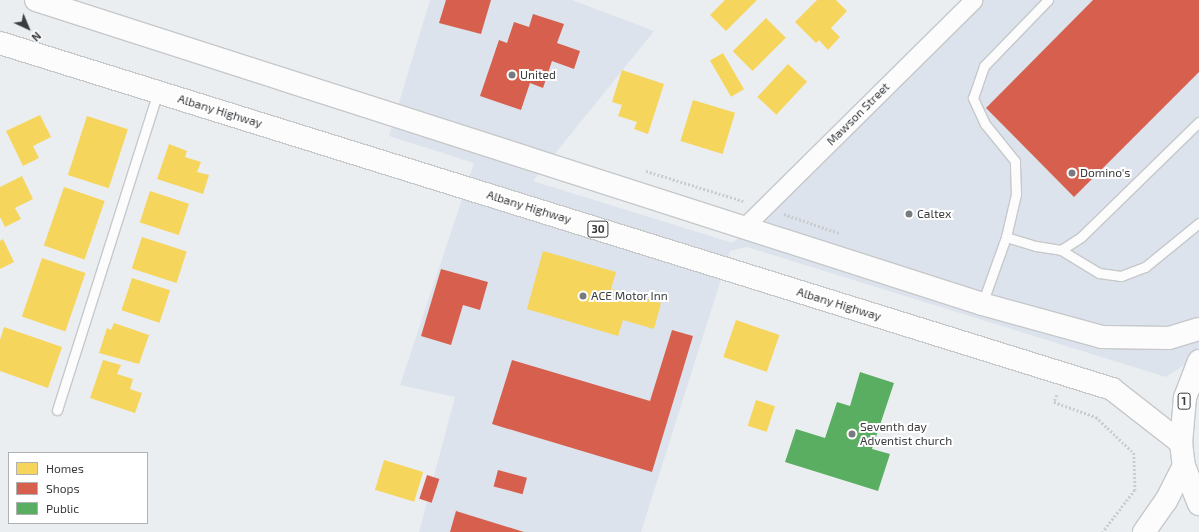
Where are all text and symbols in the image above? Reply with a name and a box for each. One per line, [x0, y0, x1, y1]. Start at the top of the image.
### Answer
north arrow [8, 8, 48, 48]
text: N [29, 30, 44, 44]
place label: United [520, 68, 556, 82]
marker: United [507, 70, 517, 80]
street label: Mawson Street [824, 80, 892, 148]
street label: Albany Highway [176, 91, 264, 131]
place label: Domino's [1080, 166, 1130, 180]
marker: Domino's [1067, 168, 1077, 178]
street label: Albany Highway [485, 187, 573, 227]
place label: Caltex [917, 207, 951, 221]
marker: Caltex [904, 209, 914, 219]
road number: 30 [587, 220, 609, 238]
street label: Albany Highway [795, 284, 883, 324]
place label: ACE Motor Inn [591, 289, 668, 303]
marker: ACE Motor Inn [578, 291, 588, 301]
road number: 1 [1177, 392, 1191, 410]
place label: Seventh day Adventist church [860, 420, 952, 448]
marker: Seventh day Adventist church [847, 429, 857, 439]
legend [8, 452, 148, 524]
text: Homes [46, 461, 84, 475]
text: Shops [46, 481, 80, 495]
text: Public [46, 501, 79, 515]

